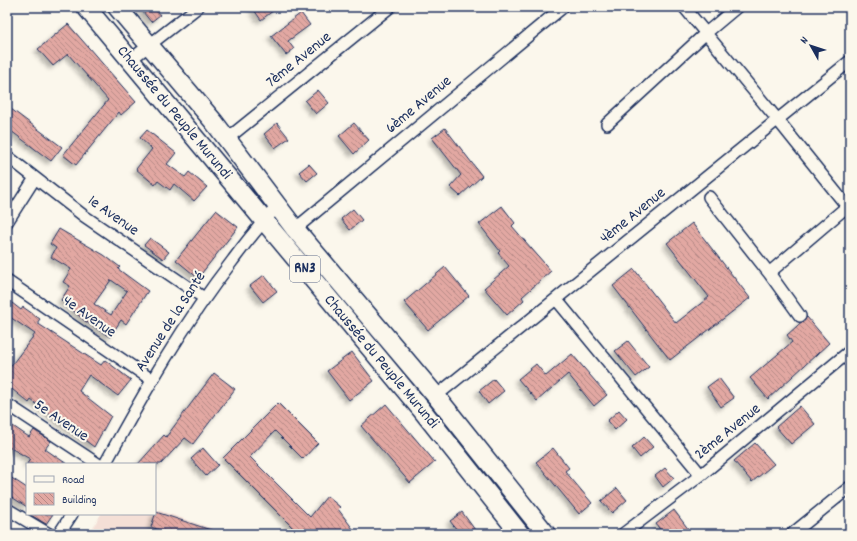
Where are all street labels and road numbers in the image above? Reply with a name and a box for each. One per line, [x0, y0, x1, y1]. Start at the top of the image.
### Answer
street label: 7ème Avenue [261, 26, 337, 94]
street label: Chaussée du Peuple Murundi [111, 41, 237, 185]
street label: 6ème Avenue [381, 70, 457, 140]
street label: 4ème Avenue [595, 182, 671, 250]
street label: 1e Avenue [83, 190, 143, 242]
road number: RN3 [290, 256, 320, 282]
street label: Avenue de la Santé [130, 267, 212, 377]
street label: 4e Avenue [57, 290, 121, 344]
street label: Chaussée du Peuple Murundi [318, 290, 444, 434]
street label: 5e Avenue [29, 394, 93, 448]
street label: 2ème Avenue [690, 398, 766, 466]

